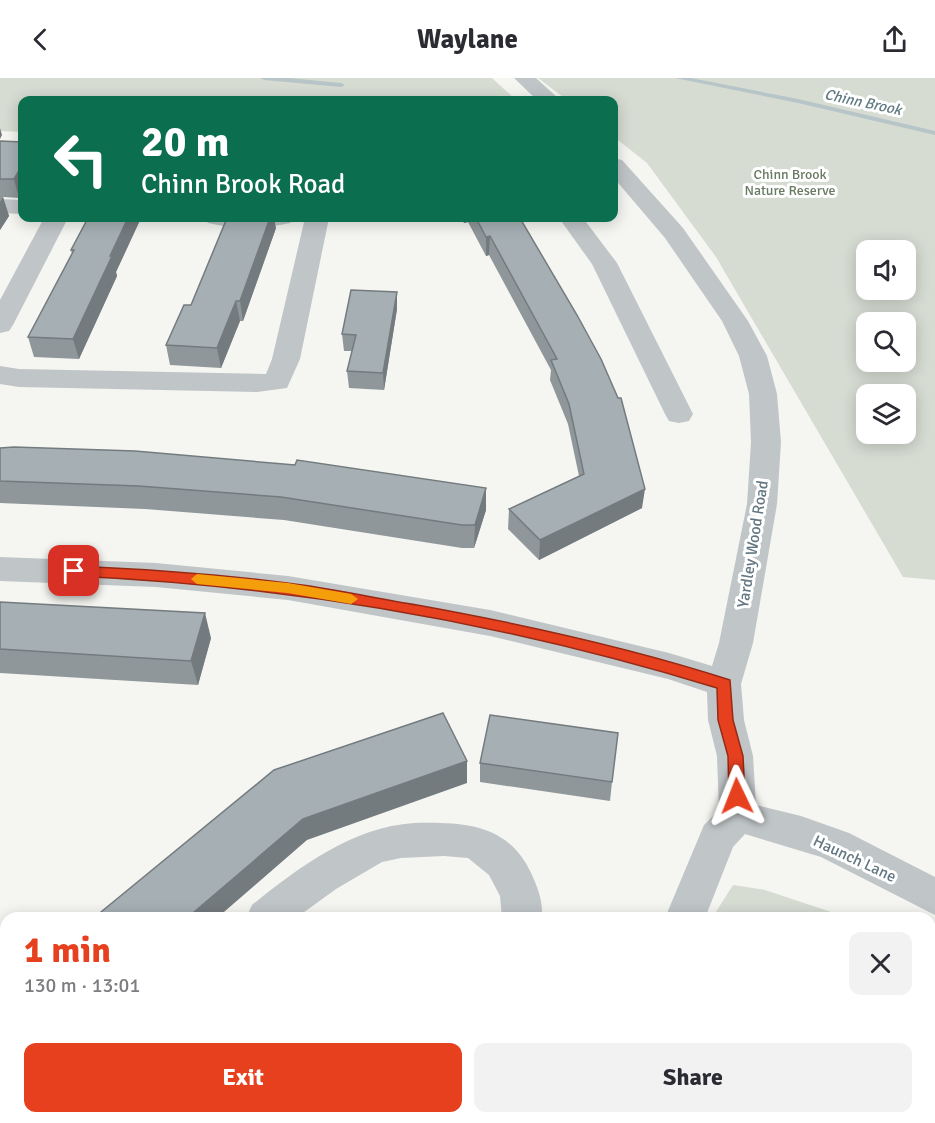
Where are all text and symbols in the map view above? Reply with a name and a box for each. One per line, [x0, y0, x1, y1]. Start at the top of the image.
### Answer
icon: back [24, 23, 57, 56]
text: Waylane [417, 23, 518, 56]
icon: share [878, 23, 911, 56]
water label: Chinn Brook [823, 85, 905, 119]
text: 20 m [141, 117, 230, 168]
icon: left [42, 120, 120, 198]
park label: Chinn Brook Nature Reserve [744, 166, 836, 199]
text: Chinn Brook Road [141, 168, 345, 201]
map controls [856, 240, 916, 444]
button: sound [856, 240, 916, 300]
button: search [856, 312, 916, 372]
button: layers [856, 384, 916, 444]
street label: Yardley Wood Road [733, 479, 773, 609]
pin [48, 545, 99, 596]
icon: arrive [57, 554, 90, 587]
position arrow [705, 764, 769, 828]
street label: Haunch Lane [810, 831, 899, 887]
text: 1 min [24, 928, 111, 973]
button: close [849, 932, 912, 995]
text: 130 m · 13:01 [24, 973, 140, 998]
button: Exit [24, 1043, 462, 1112]
button: Share [474, 1043, 912, 1112]

